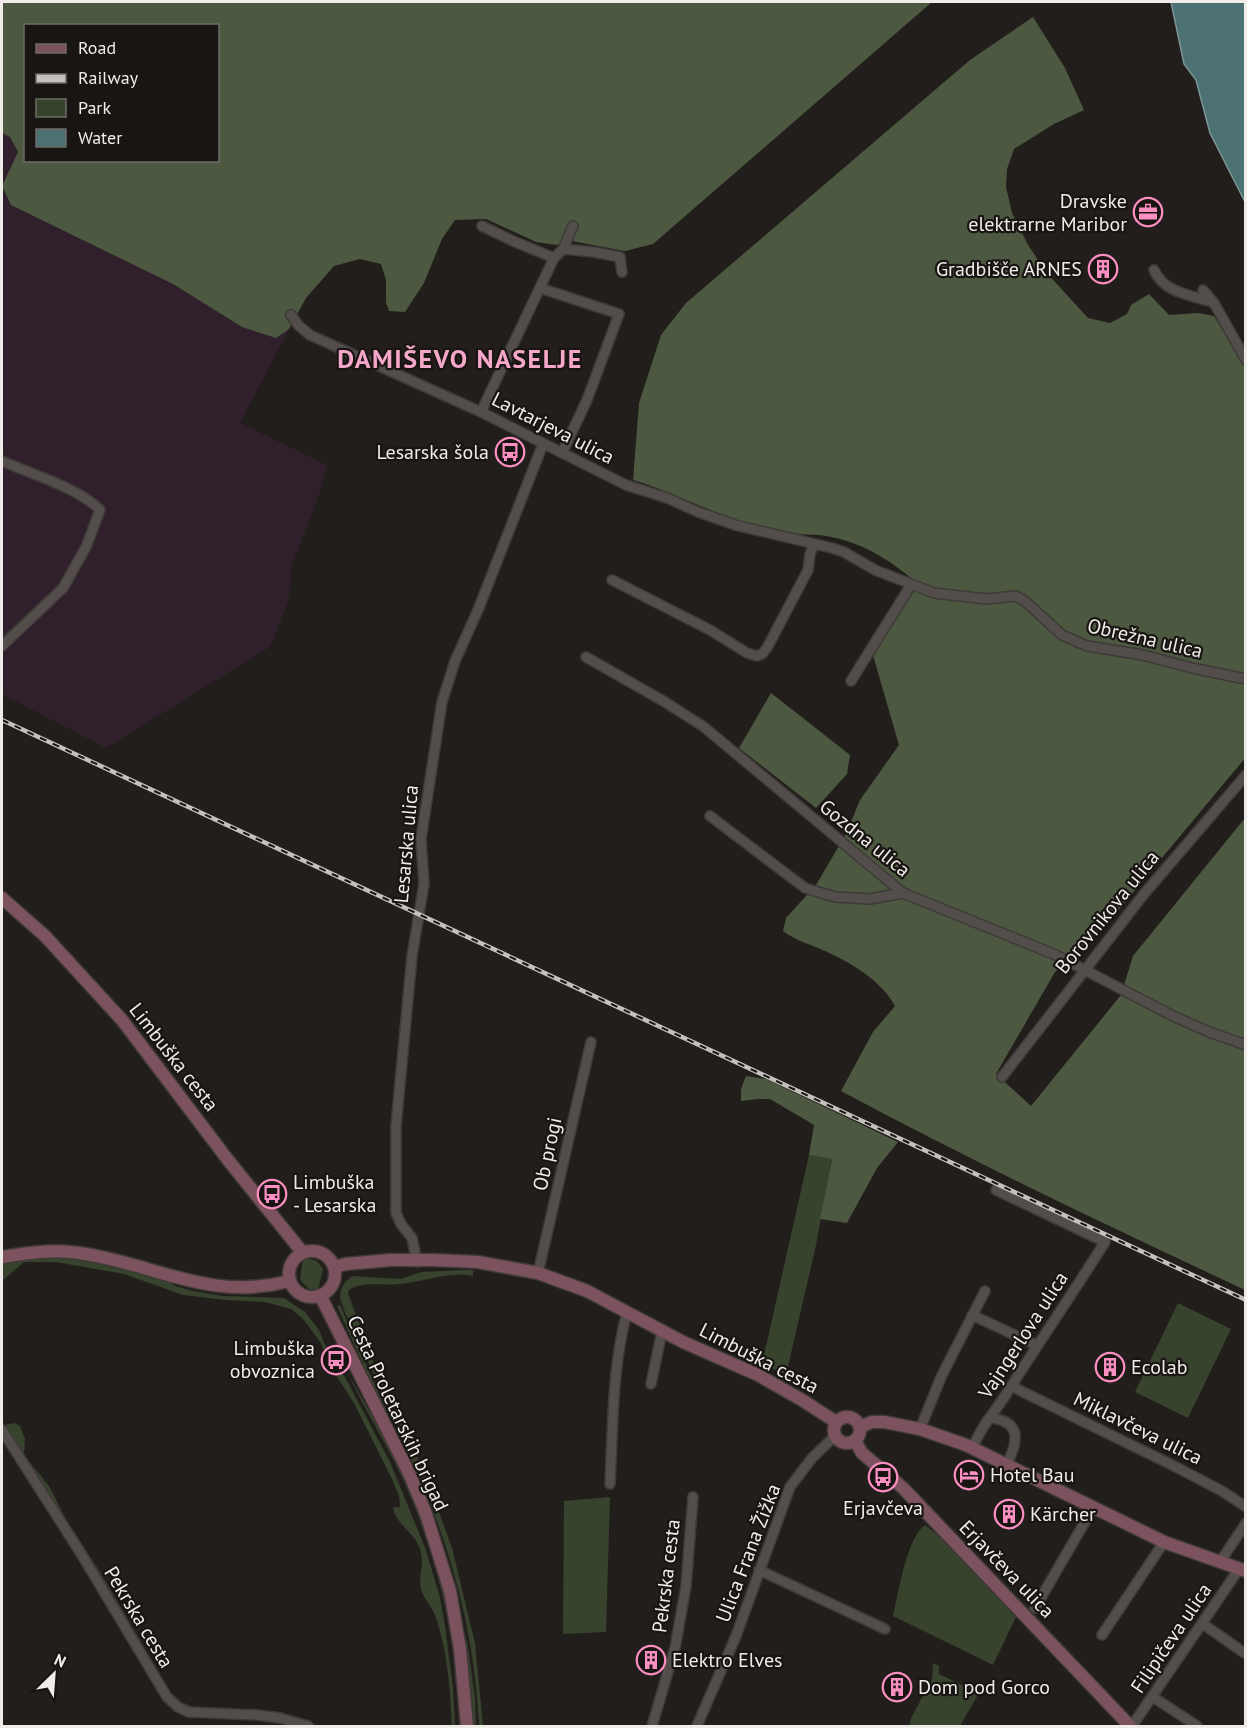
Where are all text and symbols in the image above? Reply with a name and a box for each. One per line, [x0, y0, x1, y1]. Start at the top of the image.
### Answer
legend [24, 24, 219, 162]
text: Road [78, 36, 116, 59]
text: Railway [78, 66, 139, 89]
text: Park [78, 96, 111, 119]
text: Water [78, 126, 122, 149]
place label: Dravske elektrarne Maribor [968, 188, 1127, 237]
office icon: Dravske elektrarne Maribor [1132, 196, 1164, 228]
building icon: Gradbišče ARNES [1087, 253, 1119, 285]
place label: Gradbišče ARNES [936, 256, 1082, 282]
district label: DAMIŠEVO NASELJE [337, 342, 583, 375]
street label: Lavtarjeva ulica [487, 386, 619, 470]
bus stop icon: Lesarska šola [494, 436, 526, 468]
place label: Lesarska šola [376, 439, 489, 465]
street label: Obrežna ulica [1085, 612, 1205, 664]
street label: Lesarska ulica [388, 784, 424, 904]
street label: Gozdna ulica [814, 793, 916, 883]
street label: Borovnikova ulica [1049, 845, 1165, 979]
street label: Limbuška cesta [124, 998, 224, 1116]
street label: Ob progi [527, 1115, 567, 1193]
place label: Limbuška - Lesarska [293, 1169, 376, 1218]
bus stop icon: Limbuška - Lesarska [256, 1178, 288, 1210]
street label: Vajngerlova ulica [972, 1267, 1074, 1404]
street label: Cesta Proletarskih brigad [341, 1311, 455, 1515]
street label: Limbuška cesta [695, 1317, 823, 1399]
place label: Limbuška obvoznica [230, 1335, 315, 1384]
bus stop icon: Limbuška obvoznica [320, 1344, 352, 1376]
building icon: Ecolab [1094, 1351, 1126, 1383]
place label: Ecolab [1131, 1354, 1188, 1380]
street label: Miklavčeva ulica [1069, 1386, 1207, 1470]
hotel icon: Hotel Bau [953, 1459, 985, 1491]
bus stop icon: Erjavčeva [867, 1461, 899, 1493]
place label: Hotel Bau [990, 1462, 1074, 1488]
street label: Ulica Frana Žižka [710, 1480, 786, 1626]
place label: Erjavčeva [843, 1495, 923, 1521]
building icon: Kärcher [993, 1498, 1025, 1530]
place label: Kärcher [1030, 1501, 1096, 1527]
street label: Erjavčeva ulica [954, 1515, 1060, 1623]
street label: Pekrska cesta [646, 1518, 686, 1634]
street label: Pekrska cesta [98, 1561, 180, 1673]
street label: Filipičeva ulica [1125, 1578, 1217, 1698]
north arrow [24, 1644, 84, 1704]
building icon: Elektro Elves [635, 1644, 667, 1676]
place label: Elektro Elves [672, 1647, 783, 1673]
text: N [51, 1649, 69, 1672]
building icon: Dom pod Gorco [881, 1671, 913, 1703]
place label: Dom pod Gorco [918, 1674, 1050, 1700]

